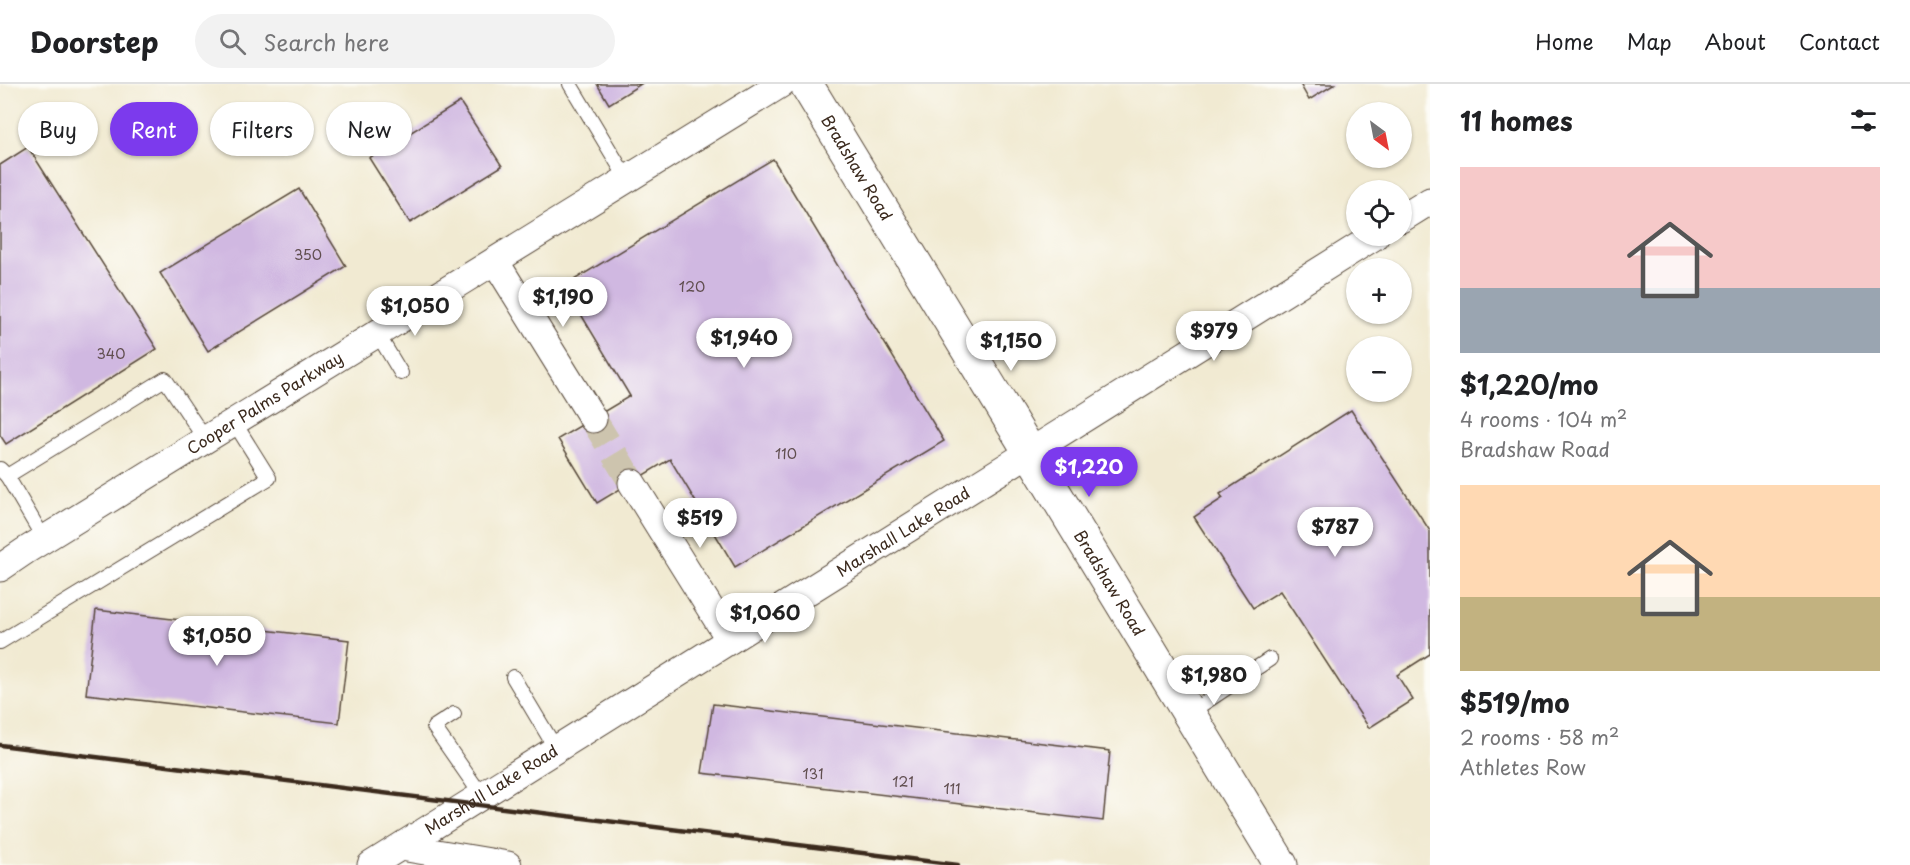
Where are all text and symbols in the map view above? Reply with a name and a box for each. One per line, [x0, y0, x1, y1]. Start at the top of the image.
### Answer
search box [195, 14, 615, 68]
text: Doorstep [30, 20, 159, 63]
icon: search [216, 25, 249, 58]
text: Search here [264, 25, 389, 58]
text: Home [1535, 25, 1594, 57]
text: Map [1627, 25, 1672, 57]
text: About [1705, 25, 1766, 57]
text: Contact [1799, 25, 1880, 57]
text: 11 homes [1460, 101, 1573, 140]
chip: Buy [18, 102, 98, 156]
chip: Rent [110, 102, 198, 156]
chip: Filters [210, 102, 314, 156]
chip: New [326, 102, 412, 156]
north arrow [1346, 102, 1412, 168]
map controls [1346, 102, 1412, 402]
icon: filters [1847, 104, 1880, 137]
street label: Bradshaw Road [816, 110, 899, 225]
button: locate [1346, 180, 1412, 246]
icon: home [1616, 206, 1724, 314]
house number: 350 [294, 244, 322, 265]
button: + [1346, 258, 1412, 324]
house number: 120 [679, 276, 705, 297]
pin: $1,190 [514, 277, 612, 328]
text: $1,190 [532, 281, 594, 311]
pin: $1,050 [366, 286, 464, 337]
text: $1,050 [380, 290, 450, 320]
pin: $979 [1178, 311, 1250, 362]
text: $979 [1190, 315, 1238, 345]
pin: $1,940 [695, 318, 793, 369]
pin: $1,150 [962, 321, 1060, 372]
text: $1,940 [710, 322, 778, 352]
text: $1,150 [980, 325, 1042, 355]
button: − [1346, 336, 1412, 402]
house number: 340 [97, 343, 125, 364]
street label: Cooper Palms Parkway [182, 345, 347, 459]
text: $1,220/mo [1460, 365, 1598, 404]
text: 4 rooms · 104 m² [1460, 404, 1627, 434]
text: Bradshaw Road [1460, 434, 1610, 464]
house number: 110 [775, 443, 797, 464]
pin: $1,220 [1040, 447, 1138, 498]
text: $1,220 [1055, 451, 1123, 481]
street label: Marshall Lake Road [831, 480, 974, 582]
pin: $519 [664, 498, 736, 549]
text: $519 [677, 502, 723, 532]
pin: $787 [1299, 507, 1371, 558]
text: $787 [1311, 511, 1359, 541]
icon: home [1616, 524, 1724, 632]
street label: Bradshaw Road [1069, 525, 1152, 640]
pin: $1,060 [716, 593, 814, 644]
text: $1,060 [730, 597, 800, 627]
pin: $1,050 [168, 616, 266, 667]
text: $1,050 [182, 620, 252, 650]
pin: $1,980 [1165, 655, 1263, 706]
text: $1,980 [1181, 659, 1247, 689]
text: $519/mo [1460, 683, 1570, 722]
text: 2 rooms · 58 m² [1460, 722, 1619, 752]
street label: Marshall Lake Road [419, 738, 562, 840]
text: Athletes Row [1460, 752, 1586, 782]
house number: 131 [803, 763, 823, 784]
house number: 121 [892, 771, 914, 792]
house number: 111 [943, 778, 961, 799]

